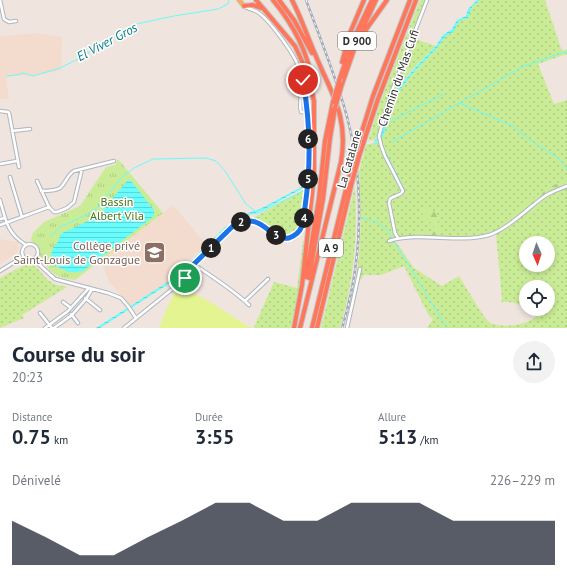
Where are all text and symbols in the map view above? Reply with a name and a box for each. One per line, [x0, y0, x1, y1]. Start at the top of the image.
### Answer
water label: El Viver Gros [74, 19, 141, 65]
street label: Chemin du Mas Cufi [374, 27, 422, 129]
road number: D 900 [338, 32, 376, 50]
pin [286, 63, 320, 97]
icon: check [292, 69, 314, 91]
street label: La Catalane [334, 128, 364, 190]
pin: 6 [298, 129, 318, 149]
text: 6 [305, 132, 311, 146]
pin: 5 [298, 169, 318, 189]
text: 5 [305, 172, 311, 186]
park label: Bassin Albert Vila [90, 194, 144, 223]
pin: 4 [294, 208, 314, 228]
text: 4 [301, 211, 307, 225]
pin: 2 [231, 212, 251, 232]
text: 2 [238, 215, 244, 229]
pin: 3 [266, 225, 286, 245]
text: 3 [273, 228, 279, 242]
north arrow [519, 236, 555, 272]
map controls [519, 236, 555, 316]
place label: Collège privé Saint-Louis de Gonzague [14, 238, 140, 267]
pin: 1 [201, 238, 221, 258]
school or university icon: Collège privé Saint-Louis de Gonzague [142, 239, 168, 265]
road number: A 9 [319, 239, 343, 257]
text: 1 [208, 241, 214, 255]
pin [168, 261, 202, 295]
icon: arrive [174, 267, 196, 289]
button: locate [519, 280, 555, 316]
text: Course du soir [12, 340, 145, 368]
button: share [513, 341, 555, 383]
text: 20:23 [12, 369, 43, 386]
text: Distance [12, 410, 52, 424]
text: Durée [195, 410, 223, 424]
text: Allure [378, 410, 406, 424]
text: 0.75 [12, 424, 51, 450]
text: 3:55 [195, 424, 234, 450]
text: 5:13 [378, 424, 417, 450]
text: km [51, 433, 68, 447]
text: /km [417, 433, 438, 447]
text: Dénivelé [12, 472, 61, 489]
text: 226–229 m [490, 472, 555, 489]

